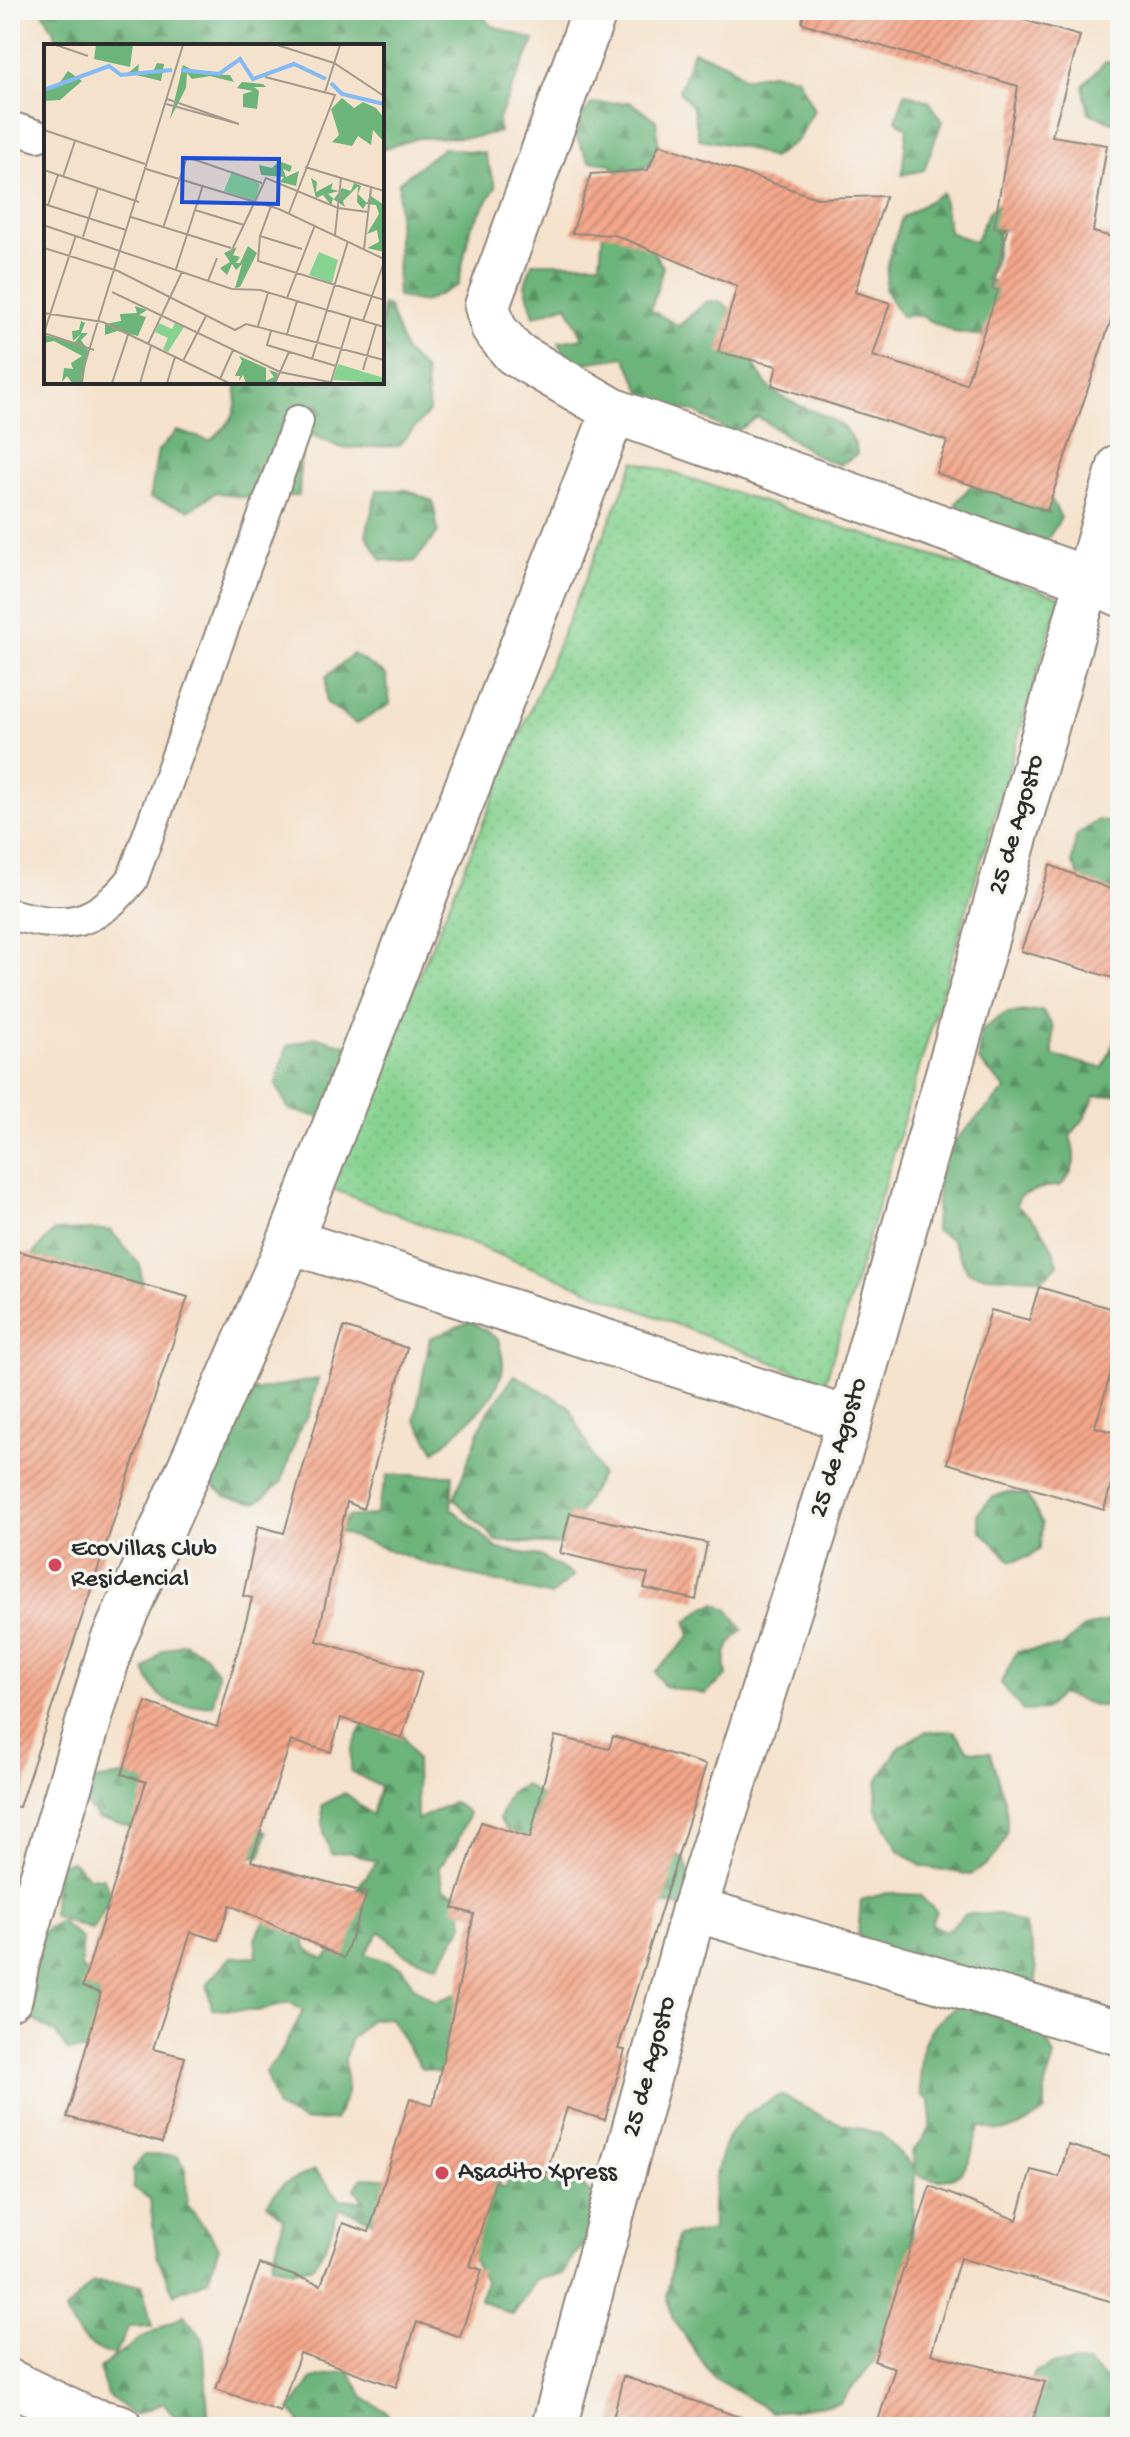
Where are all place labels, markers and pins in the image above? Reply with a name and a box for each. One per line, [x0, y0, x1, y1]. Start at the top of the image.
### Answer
place label: EcoVillas Club Residencial [71, 1535, 217, 1596]
marker: EcoVillas Club Residencial [46, 1556, 64, 1574]
place label: Asadito Xpress [458, 2158, 618, 2189]
marker: Asadito Xpress [433, 2164, 451, 2182]

